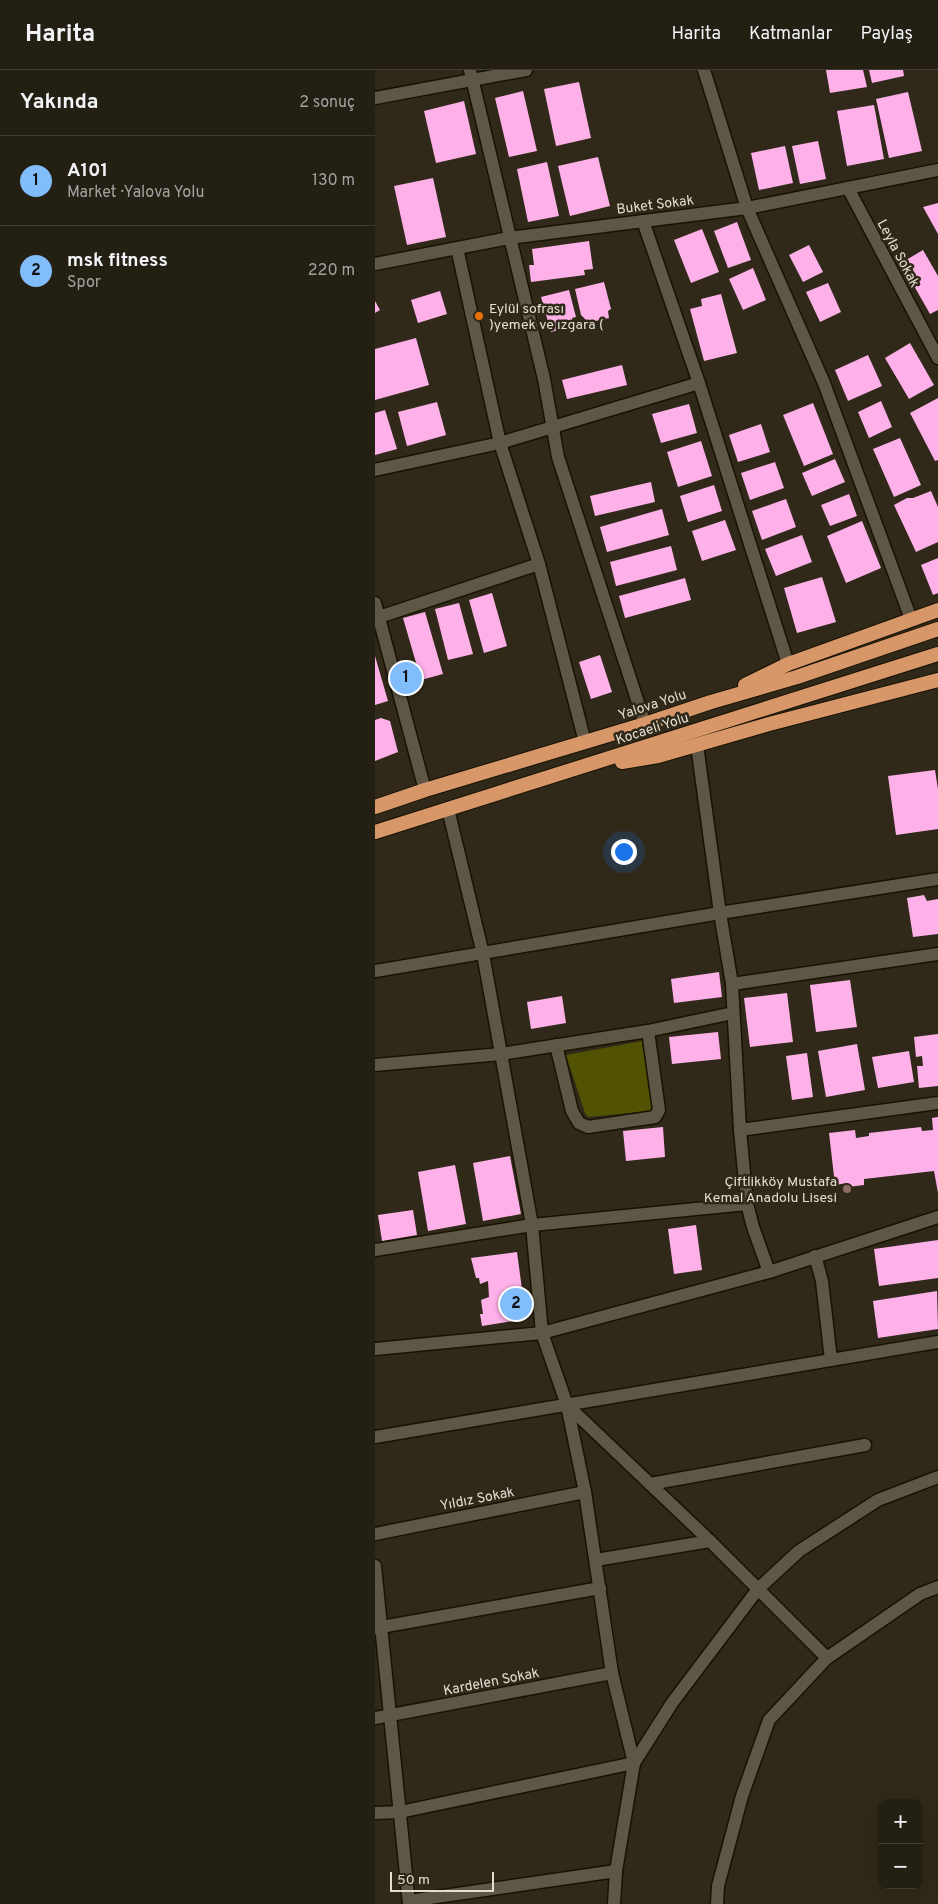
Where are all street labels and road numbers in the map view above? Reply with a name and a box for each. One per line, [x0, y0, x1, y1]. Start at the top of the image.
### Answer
street label: Buket Sokak [615, 192, 695, 219]
street label: Leyla Sokak [873, 217, 923, 291]
street label: Yalova Yolu [616, 686, 689, 724]
street label: Kocaeli̇ Yolu [614, 710, 691, 749]
street label: Yıldız Sokak [439, 1484, 516, 1515]
street label: Kardelen Sokak [442, 1665, 541, 1700]

